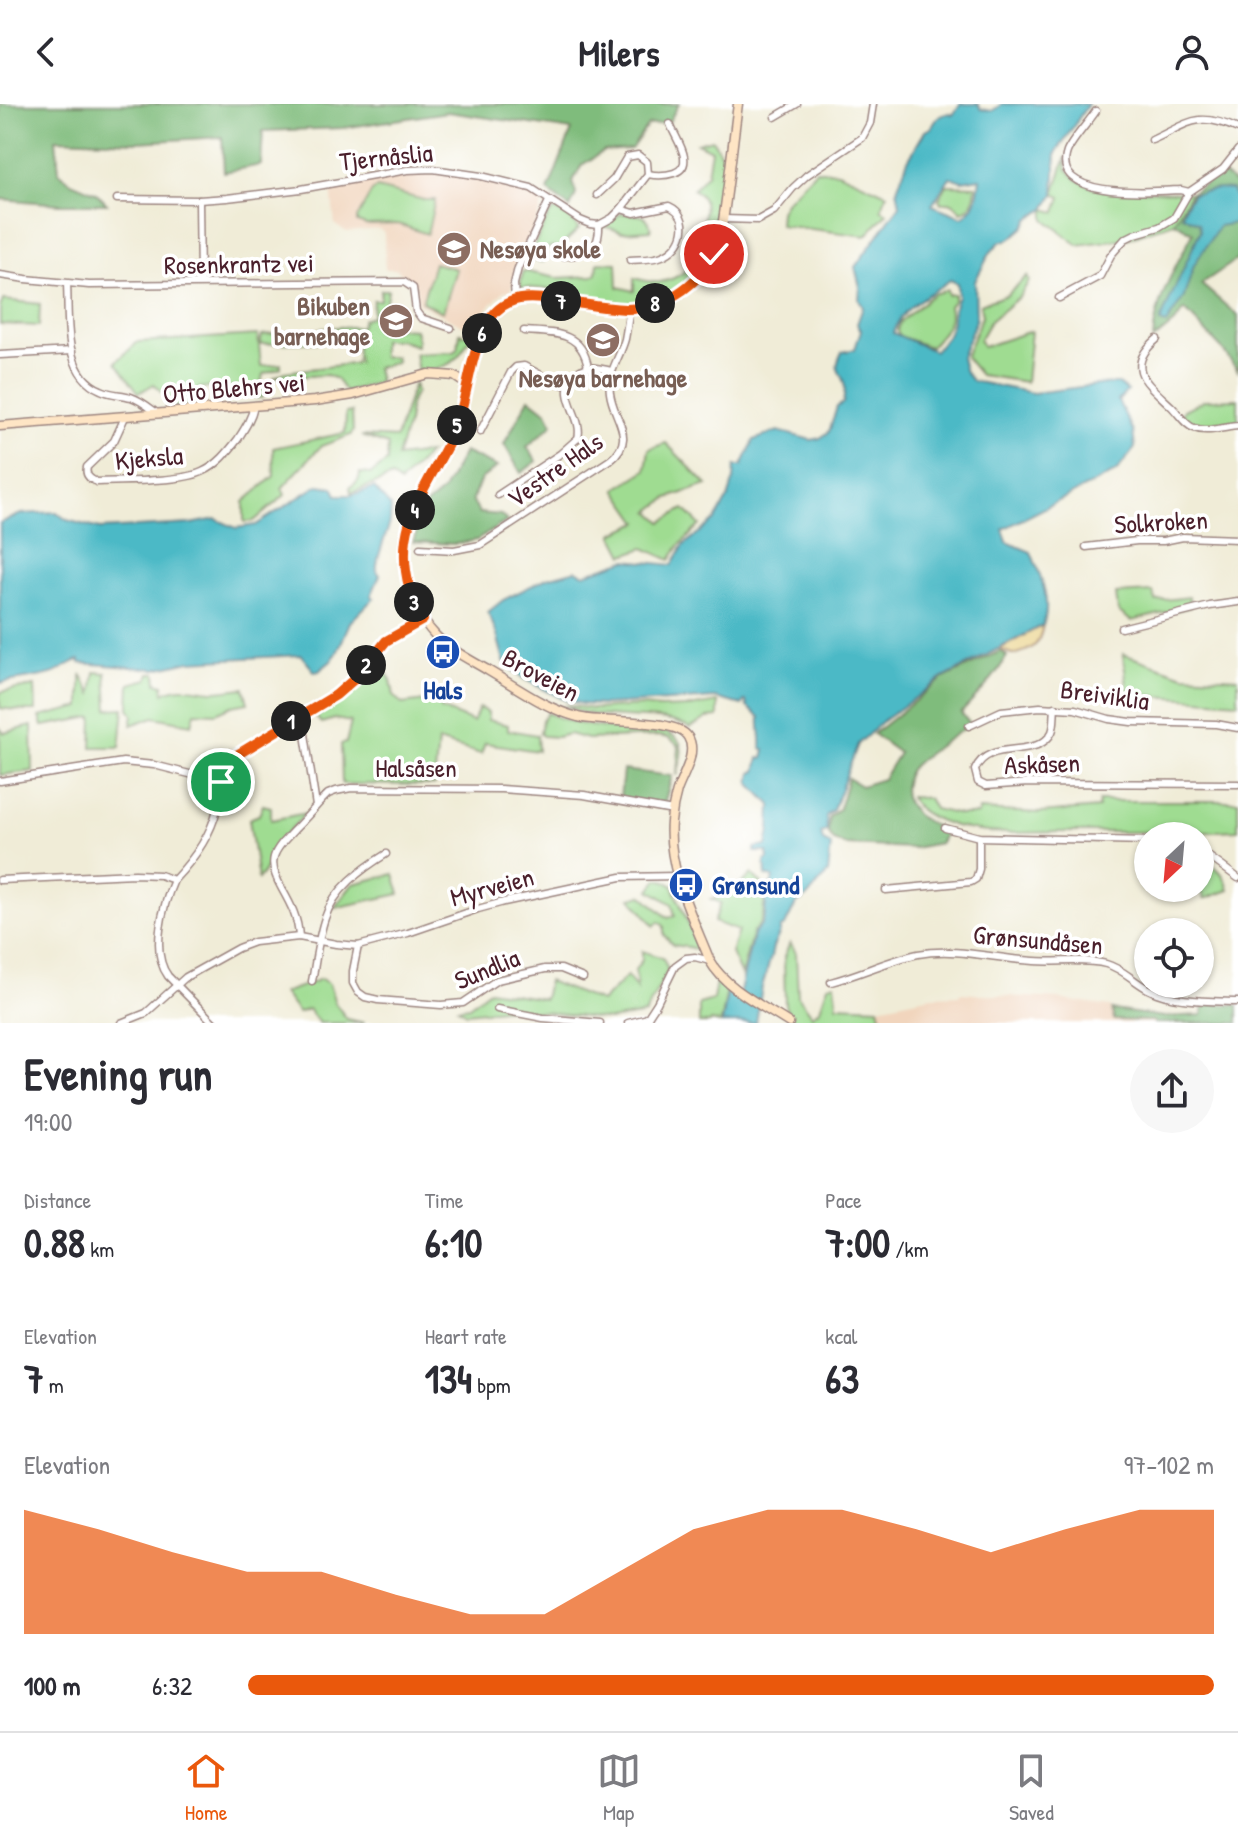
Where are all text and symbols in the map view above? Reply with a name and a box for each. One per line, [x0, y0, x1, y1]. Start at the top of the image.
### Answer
text: Milers [578, 28, 660, 77]
icon: back [24, 30, 68, 74]
icon: person [1170, 30, 1214, 74]
street label: Tjernåslia [338, 134, 434, 179]
pin [680, 220, 748, 288]
school or university icon: Nesøya skole [435, 230, 473, 268]
place label: Nesøya skole [480, 231, 601, 267]
icon: check [692, 232, 736, 276]
street label: Rosenkrantz vei [164, 245, 314, 282]
pin: 7 [541, 281, 581, 321]
pin: 8 [635, 283, 675, 323]
text: 7 [556, 286, 566, 316]
place label: Bikuben barnehage [274, 288, 371, 354]
text: 8 [650, 288, 660, 318]
school or university icon: Bikuben barnehage [377, 302, 415, 340]
pin: 6 [462, 313, 502, 353]
text: 6 [478, 318, 486, 348]
school or university icon: Nesøya barnehage [584, 321, 622, 359]
place label: Nesøya barnehage [519, 360, 688, 396]
street label: Otto Blehrs vei [161, 364, 307, 411]
pin: 5 [437, 405, 477, 445]
text: 5 [452, 410, 462, 440]
street label: Vestre Hals [500, 424, 610, 515]
street label: Kjeksla [114, 437, 184, 478]
pin: 4 [395, 490, 435, 530]
text: 4 [411, 495, 419, 525]
street label: Solkroken [1113, 502, 1209, 541]
pin: 3 [394, 582, 434, 622]
text: 3 [409, 587, 419, 617]
bus stop icon: Hals [424, 633, 462, 671]
street label: Broveien [497, 640, 586, 709]
pin: 2 [346, 645, 386, 685]
text: 2 [361, 650, 371, 680]
street label: Breiviklia [1058, 671, 1152, 718]
place label: Hals [423, 672, 463, 707]
pin: 1 [271, 701, 311, 741]
text: 1 [287, 706, 295, 736]
street label: Askåsen [1003, 745, 1080, 782]
pin [187, 748, 255, 816]
street label: Halsåsen [375, 750, 457, 785]
icon: arrive [199, 760, 243, 804]
north arrow [1134, 822, 1214, 902]
map controls [1134, 822, 1214, 998]
street label: Myrveien [446, 859, 538, 914]
bus stop icon: Grønsund [667, 866, 705, 904]
place label: Grønsund [712, 867, 800, 902]
street label: Grønsundåsen [972, 916, 1104, 963]
button: locate [1134, 918, 1214, 998]
street label: Sundlia [449, 940, 525, 997]
text: Evening run [24, 1044, 212, 1104]
button: share [1130, 1049, 1214, 1133]
text: 19:00 [24, 1104, 72, 1139]
text: Distance [24, 1185, 91, 1215]
text: Time [425, 1185, 464, 1215]
text: Pace [825, 1185, 862, 1215]
text: 0.88 [24, 1215, 85, 1269]
text: 6:10 [425, 1215, 482, 1269]
text: 7:00 [825, 1215, 890, 1269]
text: km [85, 1234, 114, 1264]
text: /km [890, 1234, 929, 1264]
text: Elevation [24, 1321, 97, 1351]
text: Heart rate [425, 1321, 507, 1351]
text: kcal [825, 1321, 857, 1351]
text: 7 [24, 1351, 44, 1405]
text: 134 [425, 1351, 472, 1405]
text: 63 [825, 1351, 859, 1405]
text: m [44, 1370, 64, 1400]
text: bpm [472, 1370, 511, 1400]
text: Elevation [24, 1447, 110, 1482]
text: 97–102 m [1124, 1447, 1214, 1482]
text: 100 m [24, 1668, 80, 1703]
text: 6:32 [152, 1668, 192, 1703]
tab: Home [184, 1749, 228, 1827]
tab: Map [597, 1749, 641, 1827]
tab: Saved [1009, 1749, 1054, 1827]

